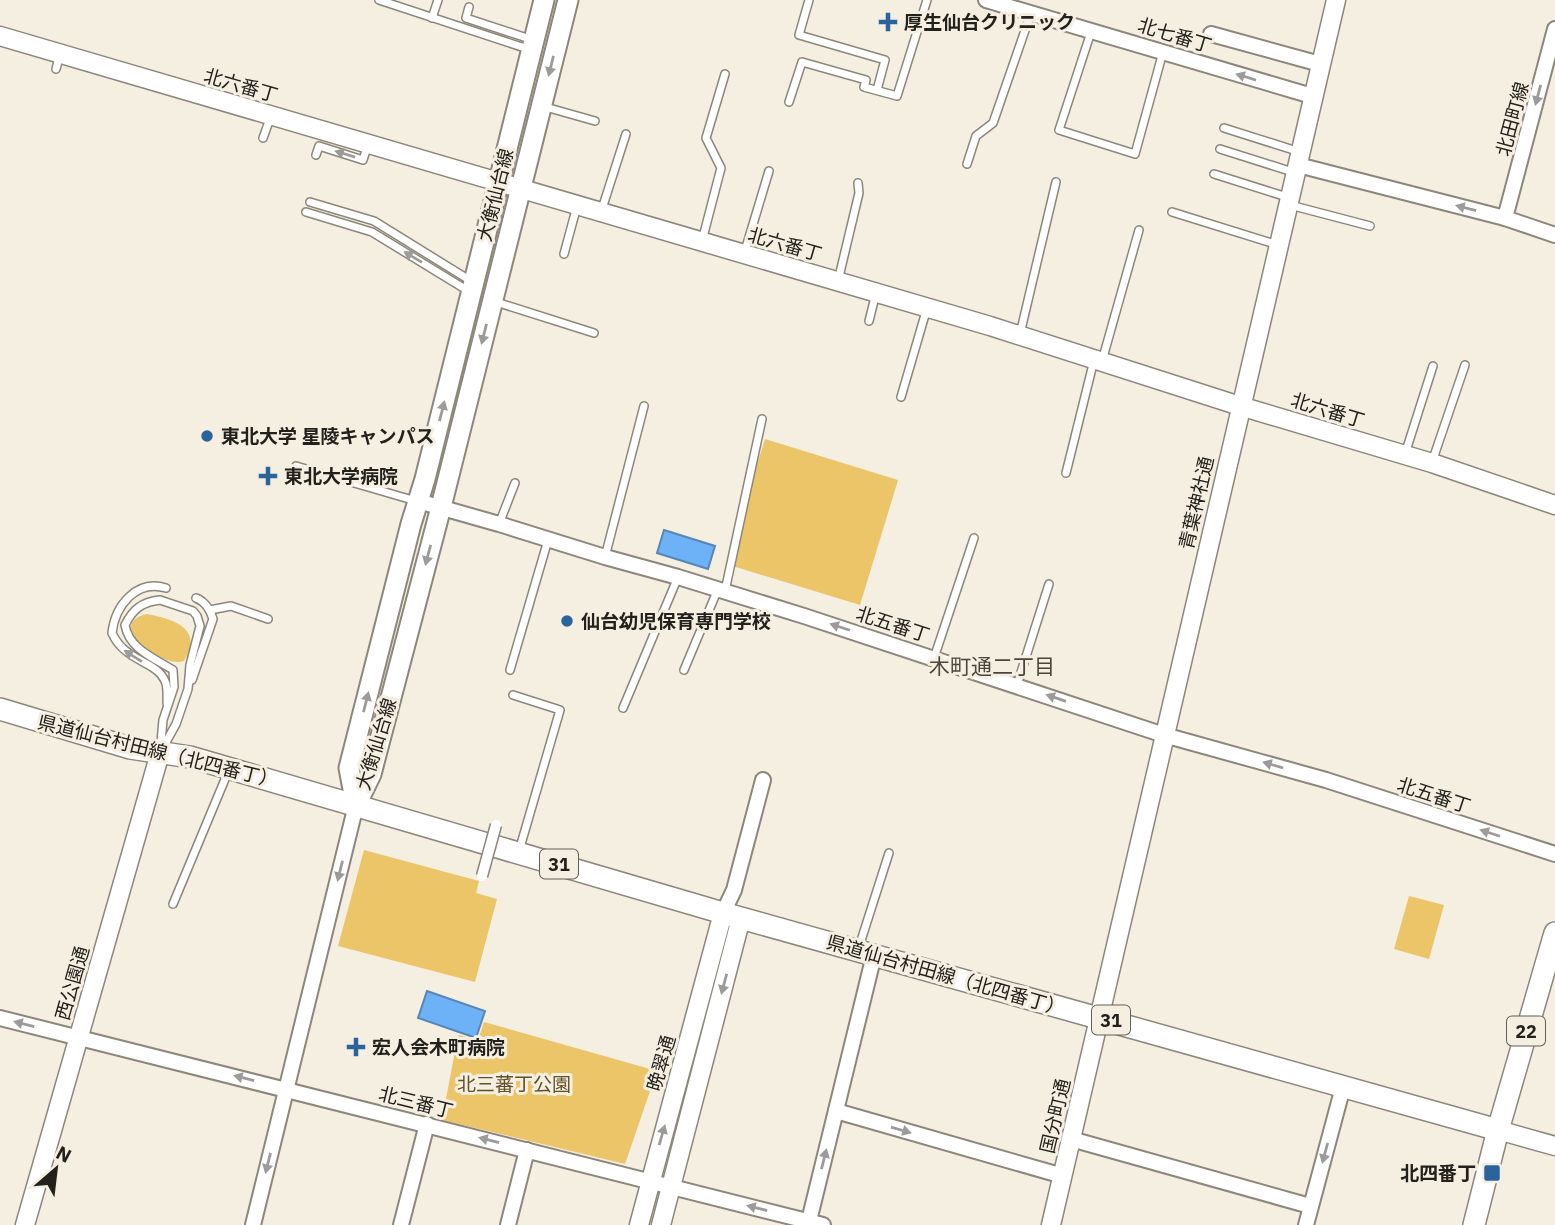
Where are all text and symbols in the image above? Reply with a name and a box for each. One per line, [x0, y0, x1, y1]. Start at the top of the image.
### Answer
place label: 厚生仙台クリニック [904, 10, 1075, 34]
marker: 厚生仙台クリニック [878, 12, 898, 32]
street label: 北七番丁 [1135, 12, 1215, 58]
one-way arrow [545, 55, 556, 77]
street label: 北六番丁 [201, 63, 281, 107]
one-way arrow [1236, 71, 1257, 81]
street label: 北田町線 [1491, 79, 1533, 159]
one-way arrow [1532, 84, 1543, 106]
street label: 大衡仙台線 [472, 146, 518, 244]
one-way arrow [334, 149, 355, 159]
one-way arrow [1455, 202, 1477, 213]
street label: 北六番丁 [745, 222, 825, 266]
one-way arrow [403, 250, 422, 263]
one-way arrow [478, 324, 489, 346]
street label: 北六番丁 [1288, 387, 1368, 433]
one-way arrow [437, 400, 448, 422]
place label: 東北大学 星陵キャンパス [221, 424, 435, 448]
marker: 東北大学 星陵キャンパス [199, 428, 215, 444]
street label: 青葉神社通 [1174, 454, 1218, 552]
place label: 東北大学病院 [284, 464, 398, 488]
marker: 東北大学病院 [258, 466, 278, 486]
one-way arrow [423, 545, 433, 566]
street label: 北五番丁 [853, 601, 933, 647]
place label: 仙台幼児保育専門学校 [581, 609, 771, 633]
marker: 仙台幼児保育専門学校 [559, 613, 575, 629]
one-way arrow [829, 621, 850, 632]
one-way arrow [123, 650, 143, 663]
district label: 木町通二丁目 [929, 652, 1055, 680]
one-way arrow [361, 691, 372, 713]
one-way arrow [1045, 693, 1066, 703]
street label: 大衡仙台線 [351, 695, 401, 793]
street label: 県道仙台村田線（北四番丁） [35, 709, 281, 793]
one-way arrow [1262, 759, 1284, 770]
street label: 北五番丁 [1394, 772, 1474, 818]
one-way arrow [1479, 827, 1500, 838]
road number: 31 [540, 850, 578, 878]
one-way arrow [334, 860, 345, 882]
street label: 県道仙台村田線（北四番丁） [824, 929, 1068, 1021]
street label: 西公園通 [50, 943, 94, 1023]
one-way arrow [718, 973, 729, 995]
road number: 31 [1092, 1006, 1130, 1035]
road number: 22 [1507, 1016, 1545, 1046]
one-way arrow [12, 1018, 34, 1029]
street label: 晩翠通 [642, 1032, 680, 1094]
place label: 宏人会木町病院 [372, 1035, 505, 1059]
marker: 宏人会木町病院 [346, 1037, 366, 1057]
one-way arrow [233, 1072, 255, 1083]
park label: 北三蕃丁公園 [457, 1072, 571, 1096]
street label: 国分町通 [1035, 1076, 1075, 1156]
street label: 北三番丁 [376, 1081, 456, 1123]
one-way arrow [658, 1125, 668, 1146]
one-way arrow [890, 1125, 912, 1136]
north arrow [21, 1134, 91, 1204]
one-way arrow [478, 1134, 500, 1145]
text: N [52, 1140, 76, 1168]
one-way arrow [1319, 1142, 1330, 1164]
one-way arrow [819, 1148, 830, 1170]
one-way arrow [262, 1152, 273, 1174]
place label: 北四番丁 [1400, 1161, 1476, 1185]
marker: 北四番丁 [1482, 1163, 1502, 1183]
one-way arrow [745, 1202, 767, 1213]

